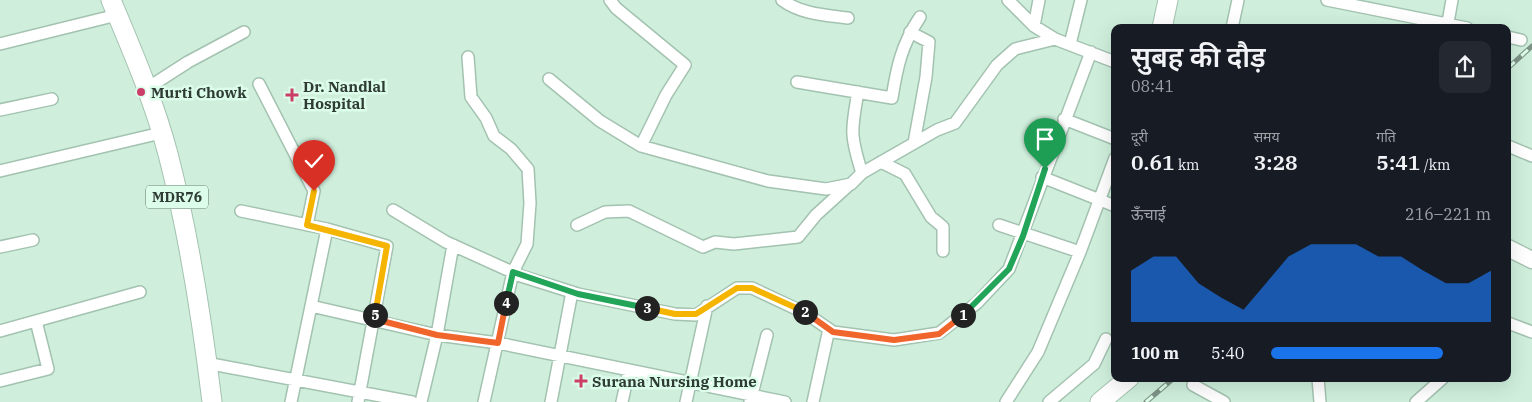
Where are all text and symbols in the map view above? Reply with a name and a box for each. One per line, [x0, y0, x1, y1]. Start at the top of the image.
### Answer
text: सुबह की दौड़ [1131, 38, 1266, 75]
button: share [1439, 41, 1491, 93]
text: 08:41 [1131, 76, 1174, 96]
place label: Dr. Nandlal Hospital [303, 77, 386, 113]
place label: Murti Chowk [151, 83, 247, 102]
marker: Murti Chowk [135, 86, 147, 98]
marker: Dr. Nandlal Hospital [285, 88, 299, 102]
pin [1024, 118, 1066, 169]
icon: arrive [1031, 125, 1059, 153]
text: दूरी [1131, 128, 1148, 146]
text: समय [1254, 128, 1280, 146]
text: गति [1376, 128, 1396, 146]
pin [293, 140, 335, 191]
icon: check [300, 147, 328, 175]
text: 0.61 [1131, 148, 1175, 176]
text: 3:28 [1254, 148, 1298, 176]
text: 5:41 [1376, 148, 1420, 176]
text: km [1175, 156, 1199, 174]
text: /km [1420, 156, 1450, 174]
road number: MDR76 [146, 186, 208, 208]
text: ऊँचाई [1131, 204, 1166, 224]
text: 216–221 m [1405, 204, 1491, 224]
pin: 4 [494, 290, 518, 316]
text: 4 [502, 294, 511, 312]
pin: 3 [634, 296, 660, 320]
text: 3 [643, 299, 652, 317]
pin: 2 [792, 300, 818, 324]
pin: 5 [362, 302, 388, 328]
pin: 1 [950, 302, 976, 328]
text: 2 [801, 303, 810, 321]
text: 5 [371, 306, 380, 324]
text: 1 [959, 306, 968, 324]
text: 100 m [1131, 343, 1179, 363]
text: 5:40 [1211, 343, 1244, 363]
place label: Surana Nursing Home [592, 372, 757, 391]
marker: Surana Nursing Home [574, 374, 588, 388]

